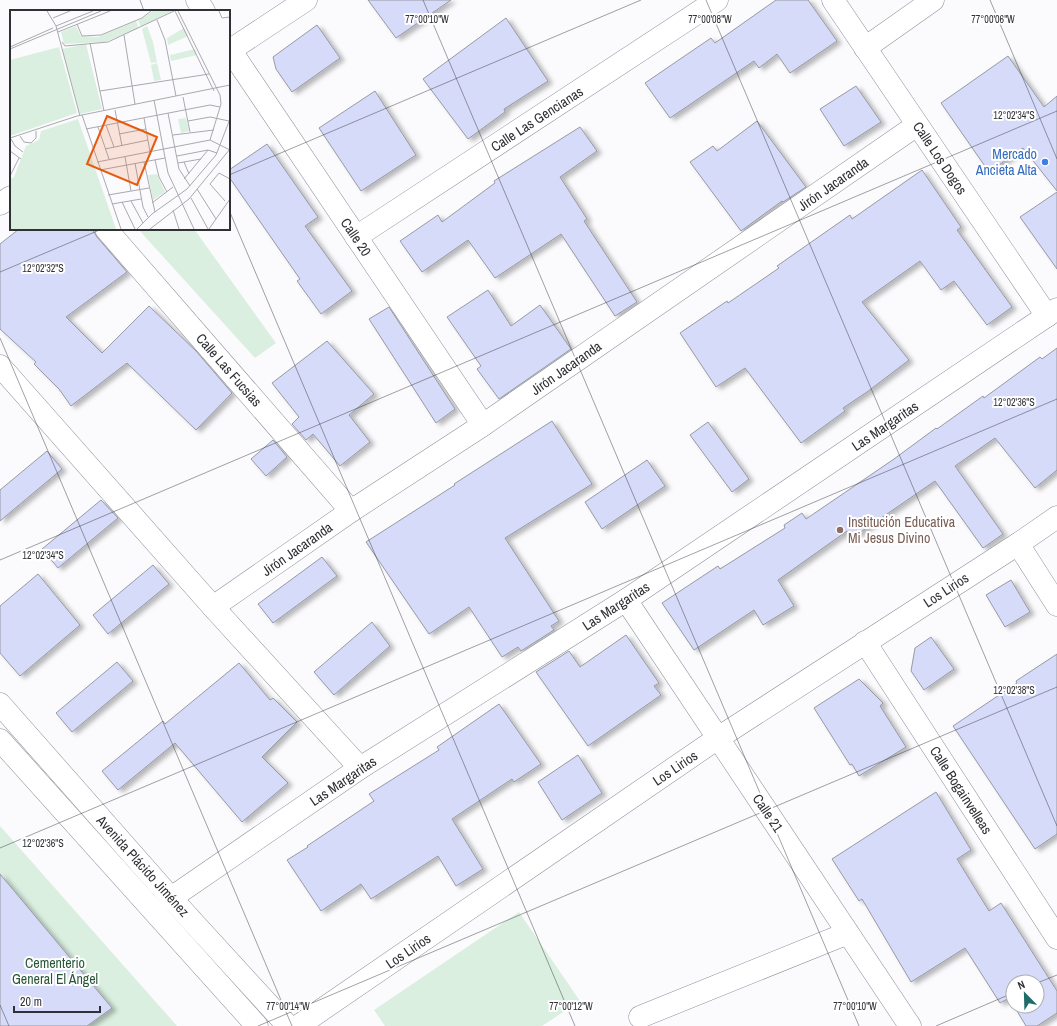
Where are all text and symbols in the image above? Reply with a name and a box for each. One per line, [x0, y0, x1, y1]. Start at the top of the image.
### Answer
inset map [10, 10, 230, 230]
text: 77°00'10"W [405, 13, 449, 26]
text: 77°00'08"W [688, 13, 732, 26]
text: 77°00'06"W [971, 13, 1015, 26]
street label: Calle Las Gencianas [487, 82, 587, 156]
text: 12°02'34"S [993, 109, 1035, 122]
street label: Calle Los Dogos [909, 118, 971, 198]
place label: Mercado Ancieta Alta [975, 145, 1038, 179]
street label: Jirón Jacaranda [794, 153, 872, 215]
marker: Mercado Ancieta Alta [1040, 157, 1050, 167]
street label: Calle 20 [337, 215, 375, 259]
text: 12°02'32"S [22, 262, 64, 275]
street label: Calle Las Fucsias [192, 330, 266, 411]
street label: Jirón Jacaranda [527, 337, 605, 399]
text: 12°02'36"S [993, 396, 1035, 409]
street label: Las Margaritas [848, 397, 922, 455]
place label: Institución Educativa Mi Jesus Divino [848, 513, 956, 547]
street label: Jirón Jacaranda [258, 518, 336, 580]
marker: Institución Educativa Mi Jesus Divino [835, 525, 845, 535]
text: 12°02'34"S [22, 549, 64, 562]
street label: Los Lirios [920, 569, 972, 611]
street label: Las Margaritas [579, 577, 653, 634]
text: 12°02'38"S [993, 684, 1035, 697]
street label: Calle Bogainvelleas [926, 743, 996, 838]
street label: Los Lirios [649, 746, 701, 790]
street label: Las Margaritas [306, 752, 380, 810]
street label: Calle 21 [749, 791, 788, 836]
street label: Avenida Plácido Jiménez [92, 811, 193, 921]
text: 12°02'36"S [22, 837, 64, 850]
street label: Los Lirios [382, 929, 434, 973]
park label: Cementerio General El Ángel [12, 954, 98, 988]
north arrow [1005, 974, 1045, 1014]
text: N [1015, 977, 1027, 993]
scale bar [14, 988, 100, 1014]
text: 20 m [20, 994, 42, 1010]
text: 77°00'14"W [266, 1000, 310, 1013]
text: 77°00'12"W [549, 1000, 593, 1013]
text: 77°00'10"W [833, 1000, 877, 1013]

